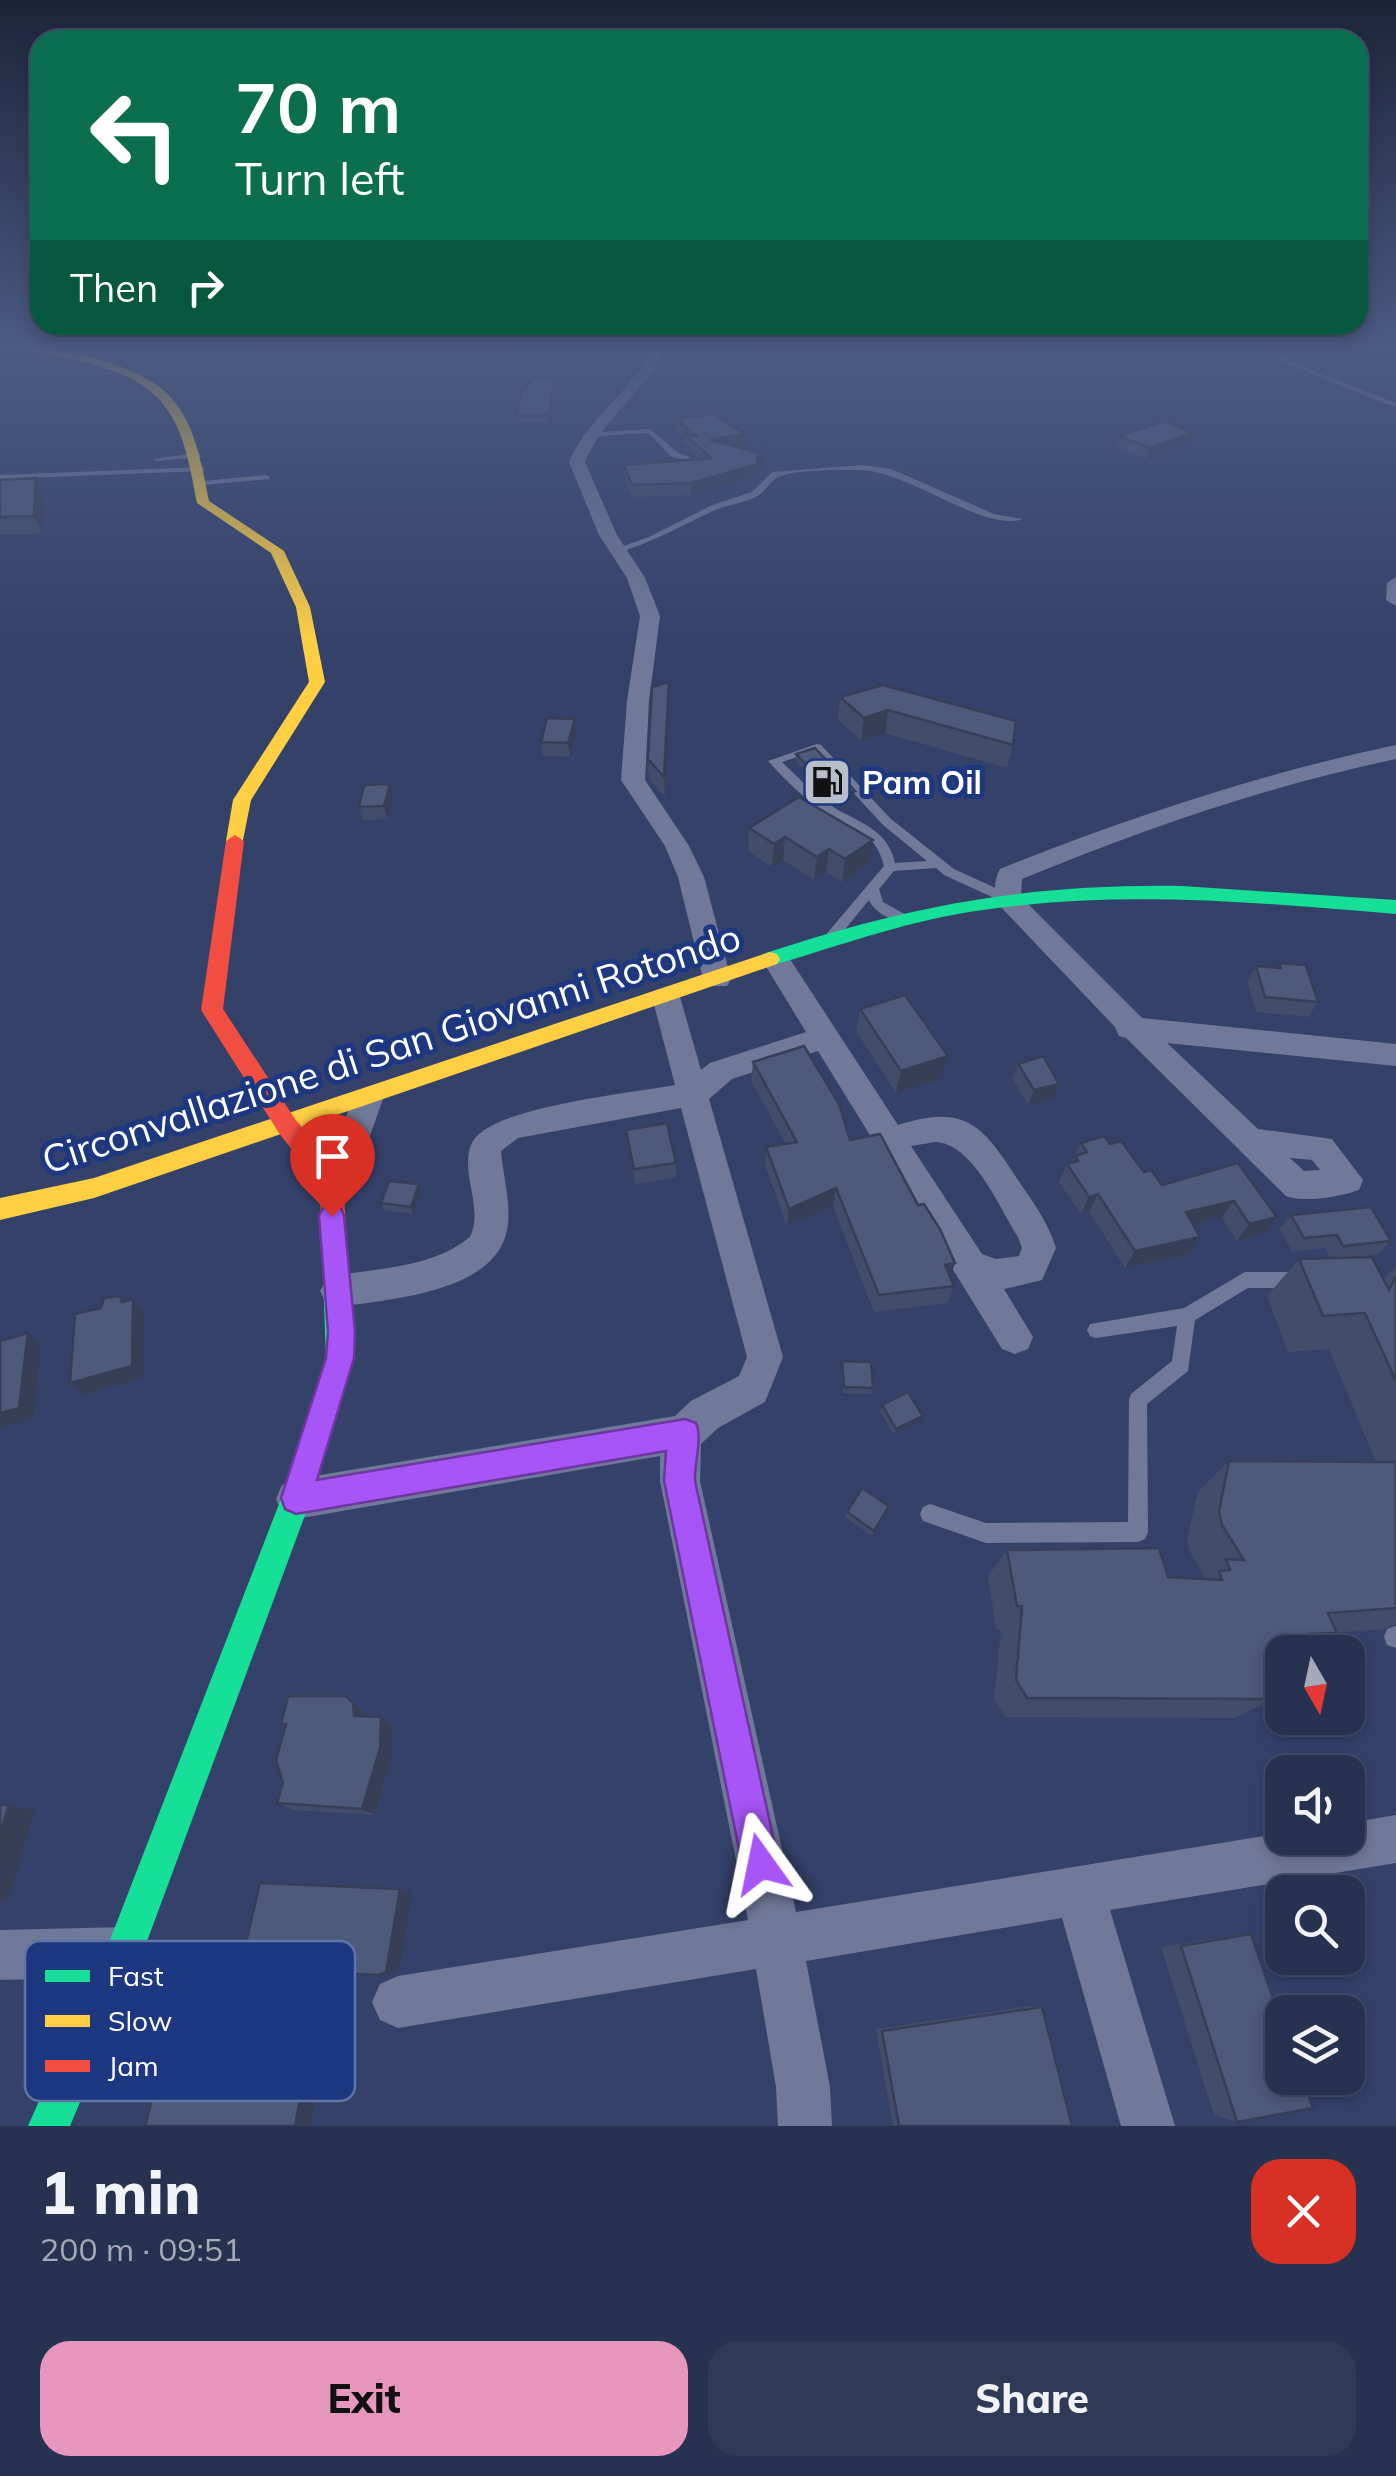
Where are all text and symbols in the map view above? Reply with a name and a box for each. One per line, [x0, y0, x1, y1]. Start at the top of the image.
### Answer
text: 70 m [235, 63, 401, 151]
icon: left [70, 70, 200, 200]
text: Turn left [235, 150, 404, 206]
icon: right [178, 260, 233, 315]
text: Then [70, 264, 158, 312]
fuel station icon: Pam Oil [801, 756, 853, 808]
place label: Pam Oil [862, 762, 982, 802]
street label: Circonvallazione di San Giovanni Rotondo [36, 912, 746, 1184]
pin [290, 1114, 375, 1217]
icon: arrive [305, 1129, 360, 1184]
north arrow [1265, 1635, 1365, 1735]
map controls [1265, 1635, 1365, 2095]
button: sound [1265, 1755, 1365, 1855]
position arrow [709, 1812, 813, 1916]
button: search [1265, 1875, 1365, 1975]
legend [25, 1941, 355, 2101]
text: Fast [108, 1958, 164, 1993]
button: layers [1265, 1995, 1365, 2095]
text: Slow [108, 2003, 172, 2038]
text: Jam [108, 2048, 159, 2083]
text: 1 min [40, 2154, 201, 2229]
button: close [1251, 2159, 1356, 2264]
text: 200 m · 09:51 [40, 2229, 242, 2269]
button: Exit [40, 2341, 688, 2456]
button: Share [708, 2341, 1356, 2456]

